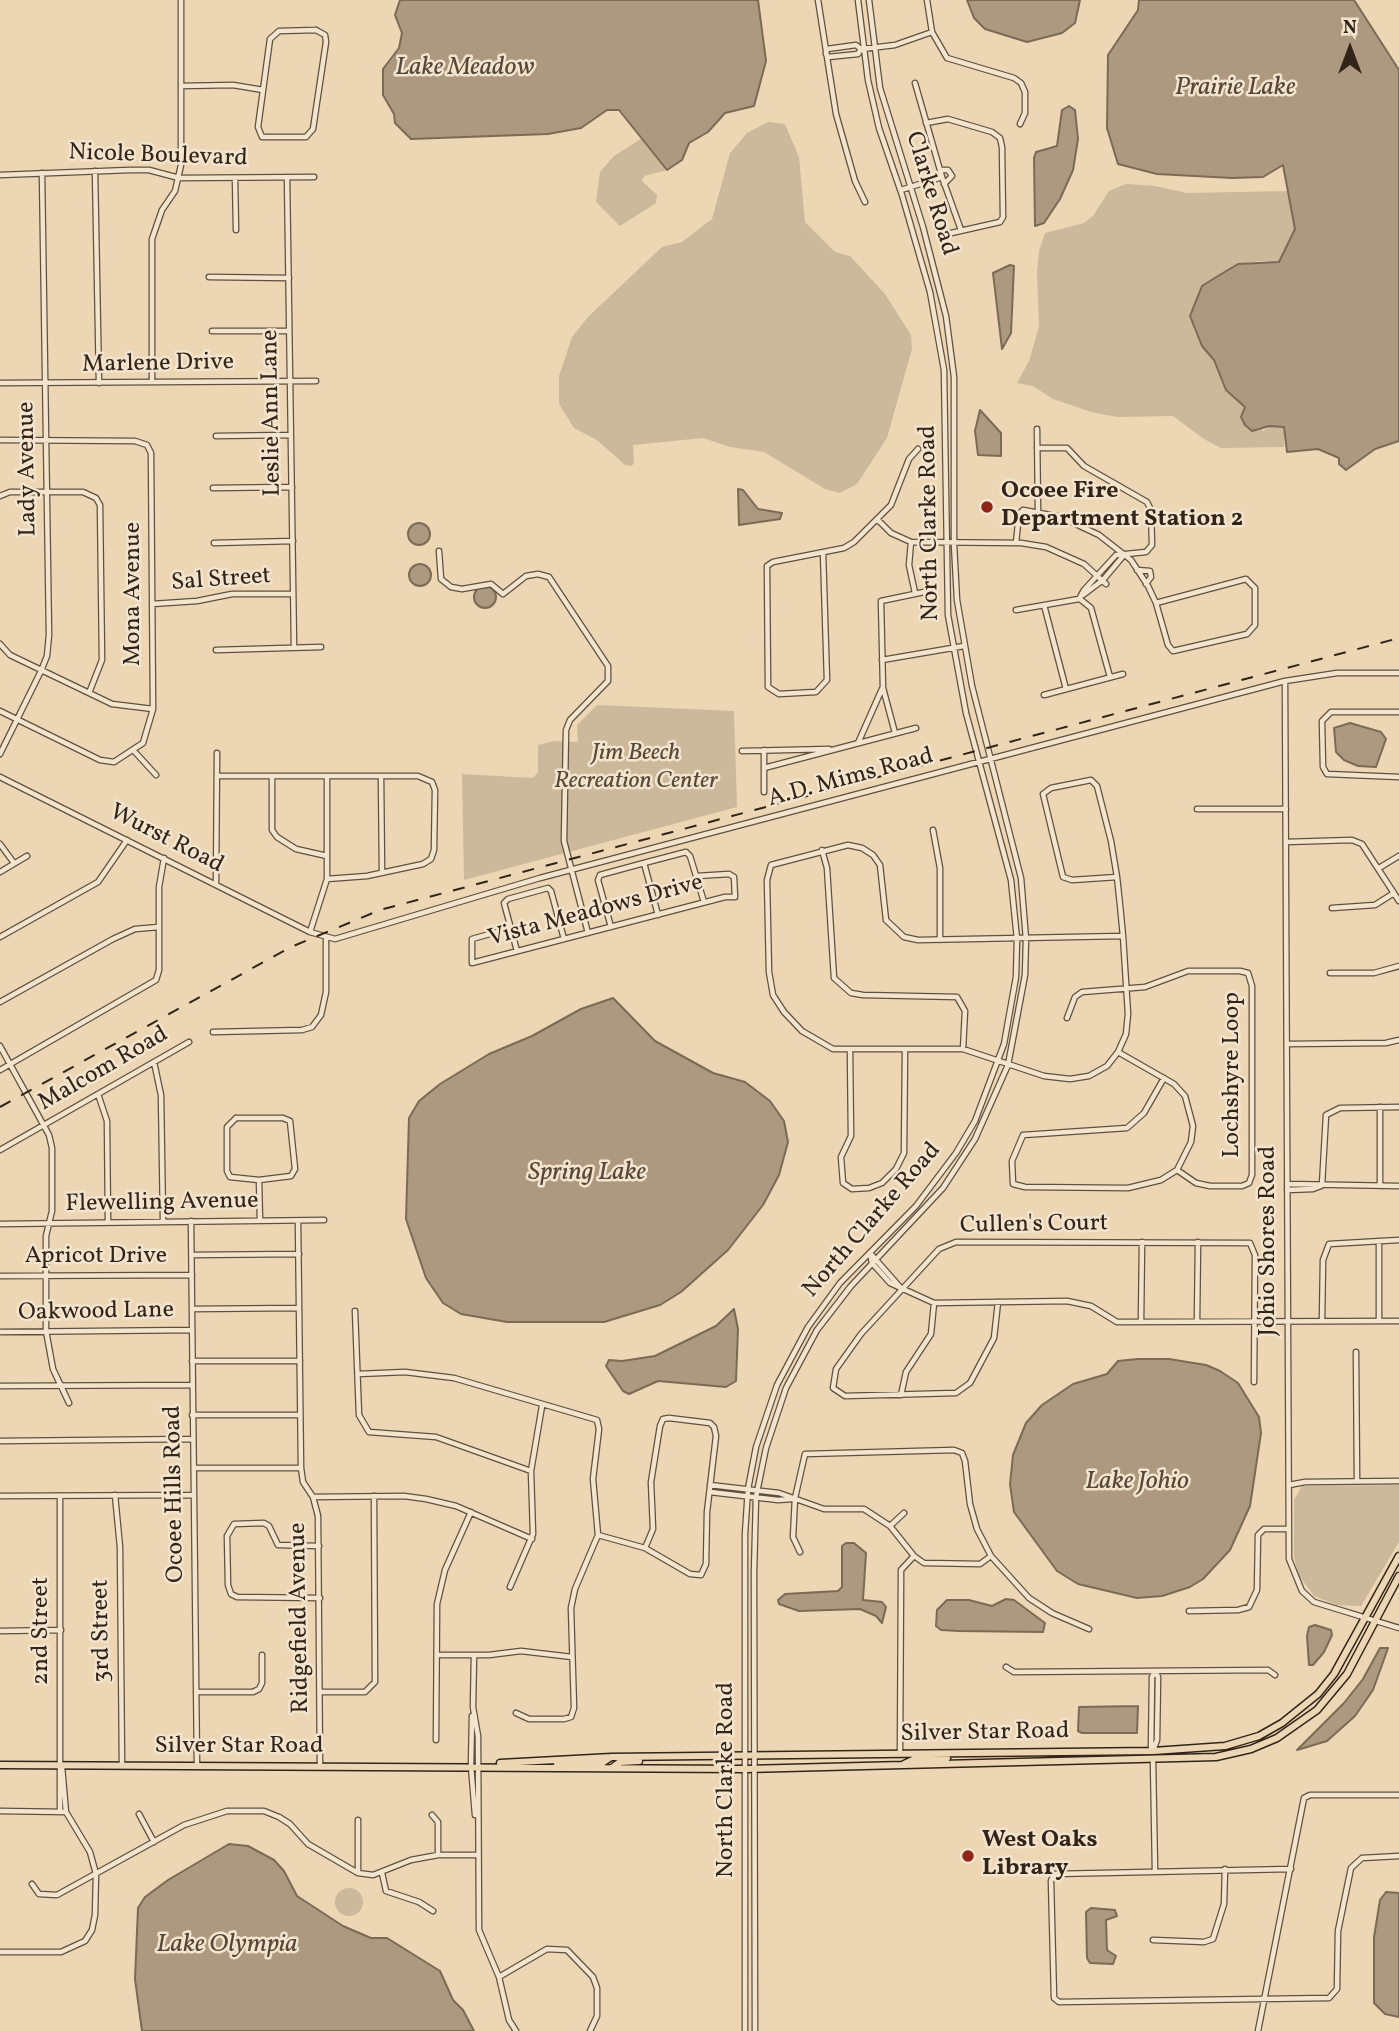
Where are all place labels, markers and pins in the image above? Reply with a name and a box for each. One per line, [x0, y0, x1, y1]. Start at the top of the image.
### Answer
place label: Ocoee Fire Department Station 2 [1001, 479, 1243, 535]
marker: Ocoee Fire Department Station 2 [979, 499, 995, 515]
place label: West Oaks Library [982, 1828, 1098, 1884]
marker: West Oaks Library [960, 1848, 976, 1864]

